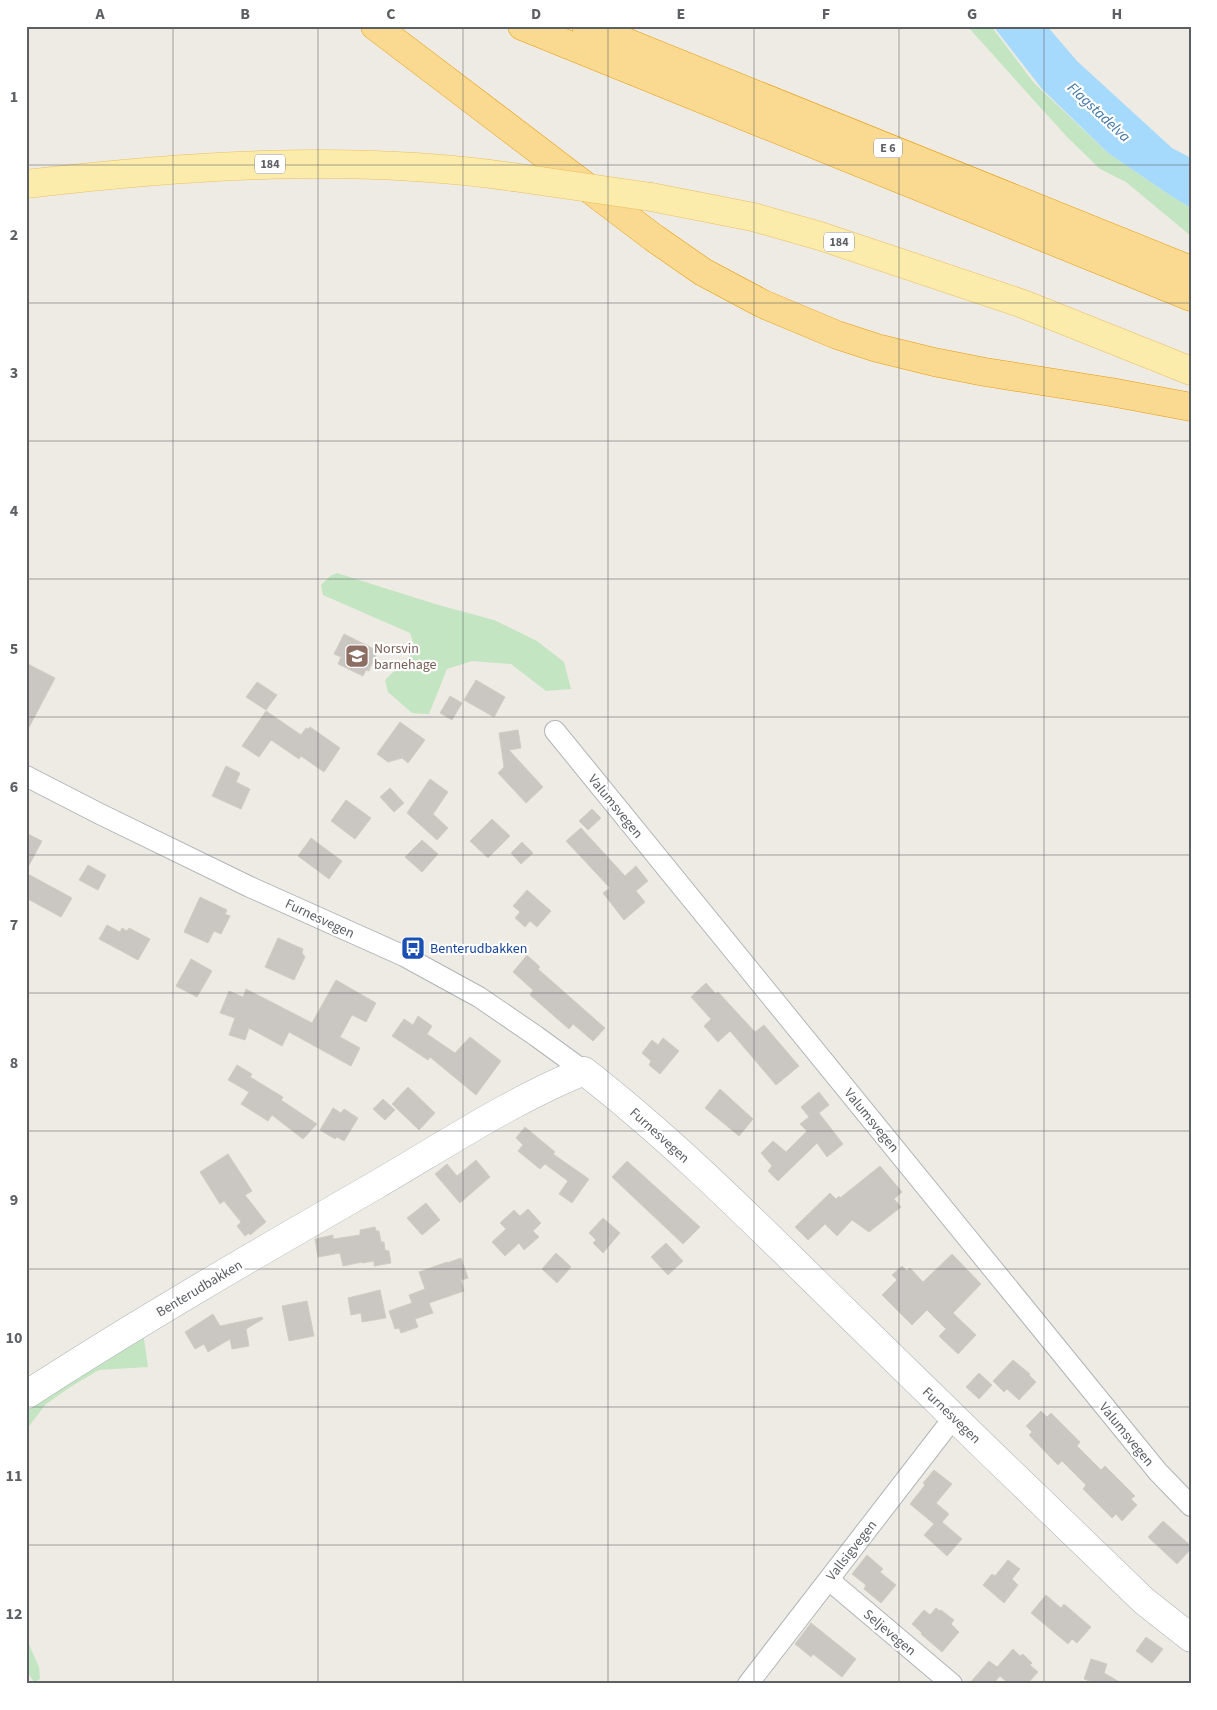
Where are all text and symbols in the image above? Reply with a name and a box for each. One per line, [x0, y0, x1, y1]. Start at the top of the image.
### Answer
text: A [94, 3, 105, 25]
text: B [240, 3, 250, 25]
text: C [386, 3, 396, 25]
text: D [531, 3, 541, 25]
text: E [677, 3, 685, 25]
text: F [822, 3, 830, 25]
text: G [967, 3, 977, 25]
text: H [1112, 3, 1122, 25]
water label: Flagstadelva [1063, 78, 1135, 147]
text: 1 [10, 86, 18, 108]
road number: E 6 [874, 138, 902, 158]
road number: 184 [255, 154, 285, 173]
text: 2 [10, 224, 18, 246]
road number: 184 [824, 232, 854, 252]
text: 3 [10, 362, 18, 384]
text: 4 [10, 500, 19, 522]
text: 5 [10, 638, 18, 660]
place label: Norsvin barnehage [374, 639, 437, 675]
school or university icon: Norsvin barnehage [344, 643, 370, 669]
street label: Valumsvegen [583, 770, 647, 843]
text: 6 [10, 776, 18, 798]
street label: Furnesvegen [282, 894, 358, 944]
text: 7 [10, 914, 18, 936]
bus stop icon: Benterudbakken [400, 935, 426, 961]
place label: Benterudbakken [430, 939, 527, 959]
text: 8 [10, 1052, 18, 1074]
street label: Valumsvegen [839, 1084, 903, 1157]
street label: Furnesvegen [625, 1103, 694, 1168]
text: 9 [10, 1189, 18, 1211]
street label: Benterudbakken [153, 1255, 246, 1323]
text: 10 [6, 1327, 22, 1349]
street label: Furnesvegen [918, 1383, 985, 1449]
street label: Valumsvegen [1094, 1398, 1158, 1471]
text: 11 [6, 1465, 22, 1487]
street label: Vallsigvegen [822, 1516, 882, 1585]
text: 12 [6, 1603, 22, 1625]
street label: Seljevegen [859, 1605, 920, 1661]

